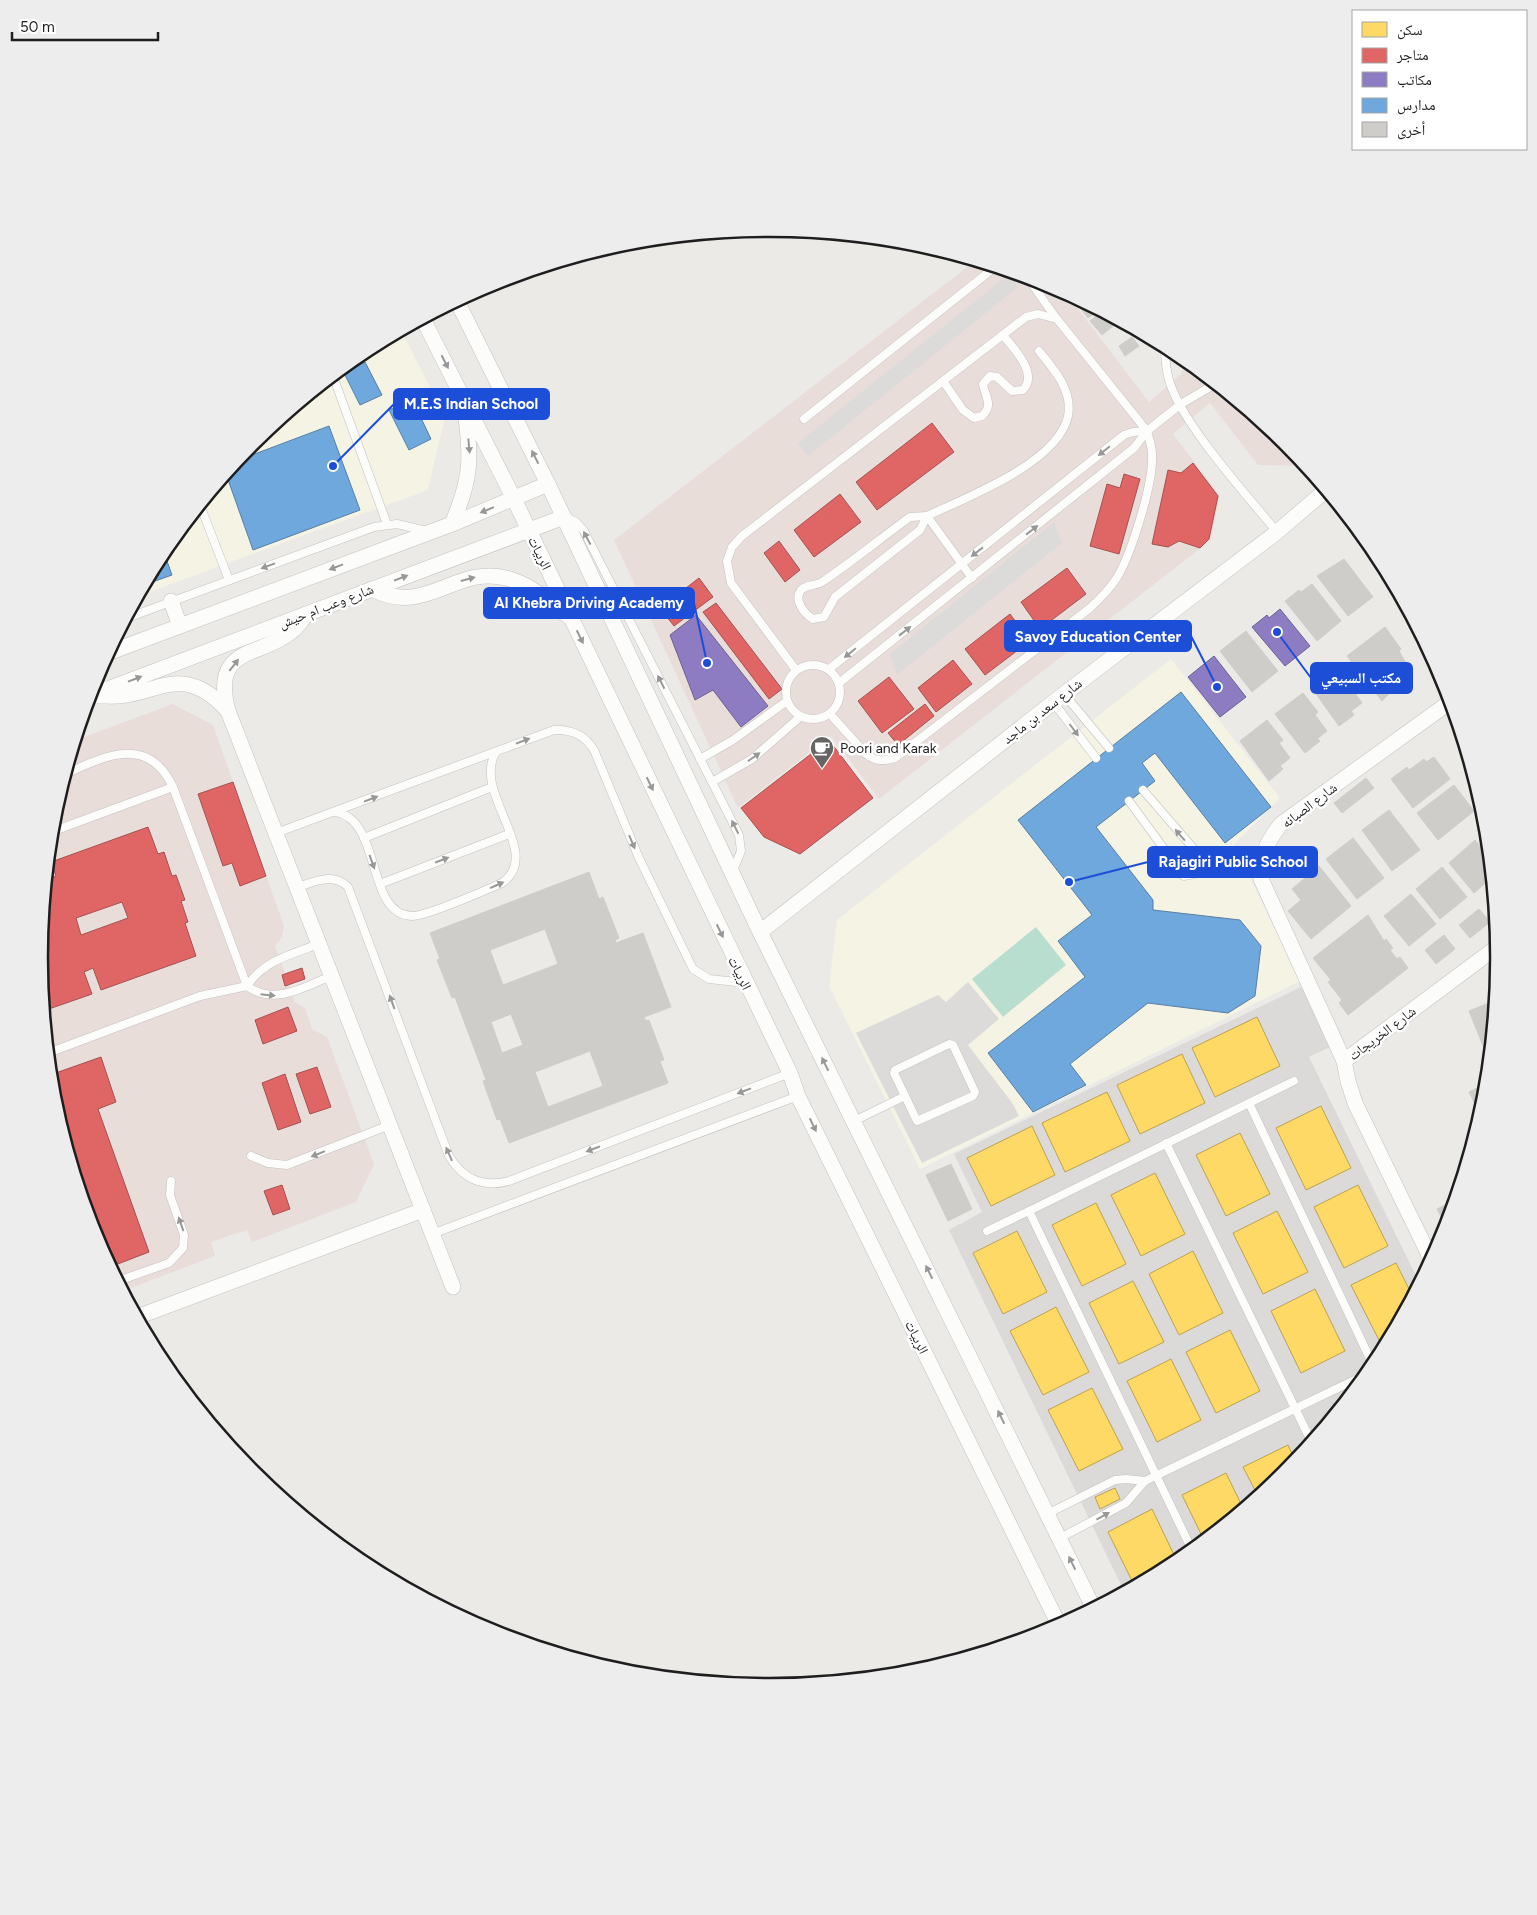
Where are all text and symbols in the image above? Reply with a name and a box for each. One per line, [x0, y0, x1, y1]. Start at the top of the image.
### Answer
scale bar [12, 10, 159, 42]
legend [1352, 10, 1527, 150]
text: 50 m [20, 18, 55, 36]
text: سكن [1397, 21, 1423, 40]
text: متاجر [1396, 46, 1429, 64]
text: مكاتب [1397, 71, 1432, 89]
text: مدارس [1397, 96, 1436, 115]
text: أخرى [1397, 121, 1426, 140]
one-way arrow [441, 355, 449, 370]
callout: M.E.S Indian School [394, 389, 549, 419]
text: M.E.S Indian School [404, 395, 538, 413]
one-way arrow [465, 438, 473, 454]
one-way arrow [1098, 445, 1111, 456]
one-way arrow [531, 450, 539, 465]
one-way arrow [480, 506, 495, 514]
one-way arrow [1025, 524, 1038, 535]
one-way arrow [583, 530, 591, 545]
street label: الربيات [524, 534, 555, 573]
one-way arrow [971, 546, 984, 557]
one-way arrow [260, 562, 275, 570]
one-way arrow [328, 564, 343, 572]
one-way arrow [394, 574, 409, 581]
one-way arrow [460, 575, 475, 583]
street label: شارع وعب ام حيش [276, 581, 376, 633]
callout: Al Khebra Driving Academy [484, 588, 694, 618]
text: Al Khebra Driving Academy [494, 594, 684, 612]
callout: Savoy Education Center [1005, 621, 1191, 651]
one-way arrow [898, 626, 912, 636]
text: Savoy Education Center [1015, 628, 1182, 646]
one-way arrow [576, 630, 584, 645]
one-way arrow [843, 648, 856, 658]
one-way arrow [228, 659, 239, 672]
callout: مكتب السبيعي [1311, 663, 1412, 693]
text: مكتب السبيعي [1321, 669, 1401, 690]
one-way arrow [127, 674, 142, 682]
one-way arrow [657, 675, 665, 690]
street label: شارع سعد بن ماجد [999, 675, 1086, 748]
one-way arrow [1069, 724, 1080, 737]
cafe icon: Poori and Karak [809, 735, 835, 769]
one-way arrow [516, 737, 531, 745]
place label: Poori and Karak [840, 740, 937, 757]
one-way arrow [747, 752, 761, 762]
one-way arrow [646, 777, 654, 791]
street label: شارع الصبانه [1278, 779, 1341, 833]
one-way arrow [364, 795, 379, 803]
one-way arrow [731, 820, 739, 834]
one-way arrow [1175, 829, 1186, 842]
one-way arrow [629, 835, 637, 849]
callout: Rajagiri Public School [1148, 847, 1317, 877]
text: Rajagiri Public School [1159, 853, 1307, 871]
one-way arrow [368, 855, 376, 870]
one-way arrow [435, 856, 450, 864]
one-way arrow [490, 880, 504, 888]
one-way arrow [716, 924, 724, 938]
street label: الربيات [724, 954, 755, 993]
one-way arrow [261, 991, 277, 999]
one-way arrow [388, 994, 396, 1009]
street label: شارع الخريجات [1345, 1003, 1420, 1065]
one-way arrow [821, 1056, 829, 1071]
one-way arrow [737, 1088, 752, 1095]
one-way arrow [809, 1118, 817, 1132]
one-way arrow [585, 1145, 600, 1153]
one-way arrow [445, 1147, 453, 1161]
one-way arrow [311, 1150, 325, 1158]
one-way arrow [177, 1216, 185, 1231]
one-way arrow [925, 1265, 933, 1279]
street label: الربيات [901, 1318, 932, 1357]
one-way arrow [997, 1410, 1005, 1424]
one-way arrow [1096, 1512, 1111, 1520]
one-way arrow [1068, 1556, 1076, 1571]

